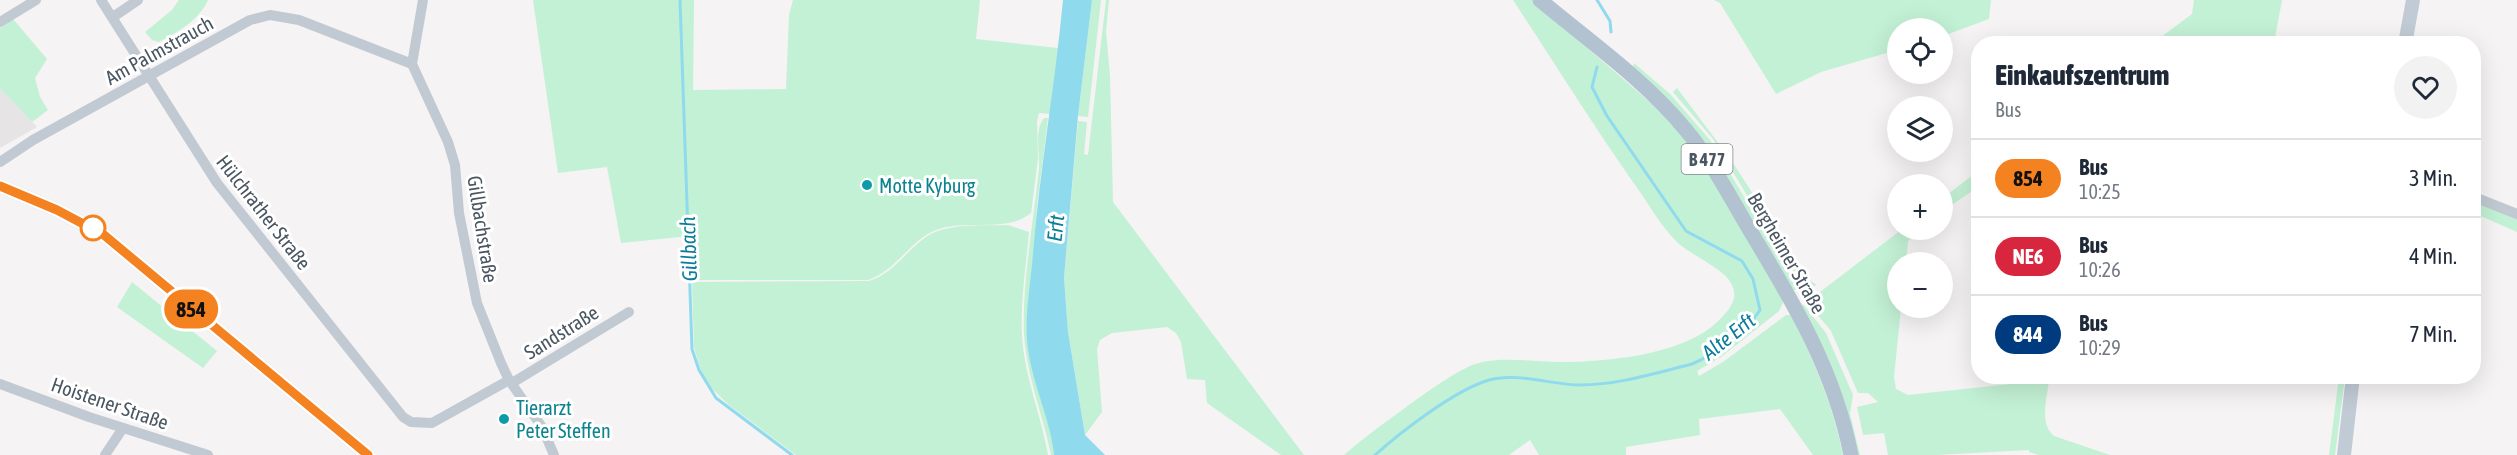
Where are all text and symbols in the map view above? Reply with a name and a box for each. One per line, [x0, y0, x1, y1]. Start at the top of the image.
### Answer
street label: Am Palmstrauch [101, 11, 217, 89]
map controls [1887, 18, 1953, 318]
button: locate [1887, 18, 1953, 84]
button: heart [2394, 56, 2457, 119]
text: Einkaufszentrum [1995, 59, 2170, 91]
button: layers [1887, 96, 1953, 162]
text: Bus [1995, 98, 2021, 121]
road number: B 477 [1682, 144, 1732, 174]
street label: Hülchrather Straße [212, 150, 316, 274]
text: Bus [2079, 154, 2108, 180]
text: 3 Min. [2409, 165, 2457, 191]
text: 854 [2013, 166, 2043, 190]
street label: Gillbachstraße [463, 174, 503, 284]
place label: Motte Kyburg [879, 174, 976, 197]
button: + [1887, 174, 1953, 240]
marker: Motte Kyburg [860, 178, 874, 192]
text: 10:25 [2079, 180, 2121, 203]
street label: Bergheimer Straße [1743, 189, 1831, 317]
water label: Erft [1042, 213, 1068, 243]
unlabelled marker [80, 215, 106, 241]
water label: Gillbach [675, 216, 701, 282]
text: Bus [2079, 232, 2108, 258]
text: 4 Min. [2409, 243, 2457, 269]
text: NE6 [2012, 244, 2044, 268]
button: − [1887, 252, 1953, 318]
text: 10:26 [2079, 258, 2121, 281]
line badge: 854 [156, 290, 225, 328]
text: 854 [176, 297, 206, 321]
street label: Sandstraße [520, 300, 602, 364]
water label: Alte Erft [1696, 308, 1759, 365]
text: Bus [2079, 310, 2108, 336]
text: 7 Min. [2409, 321, 2457, 347]
text: 844 [2013, 322, 2043, 346]
text: 10:29 [2079, 336, 2121, 359]
street label: Hoistener Straße [48, 372, 172, 434]
place label: Tierarzt Peter Steffen [516, 396, 611, 442]
marker: Tierarzt Peter Steffen [497, 412, 511, 426]

